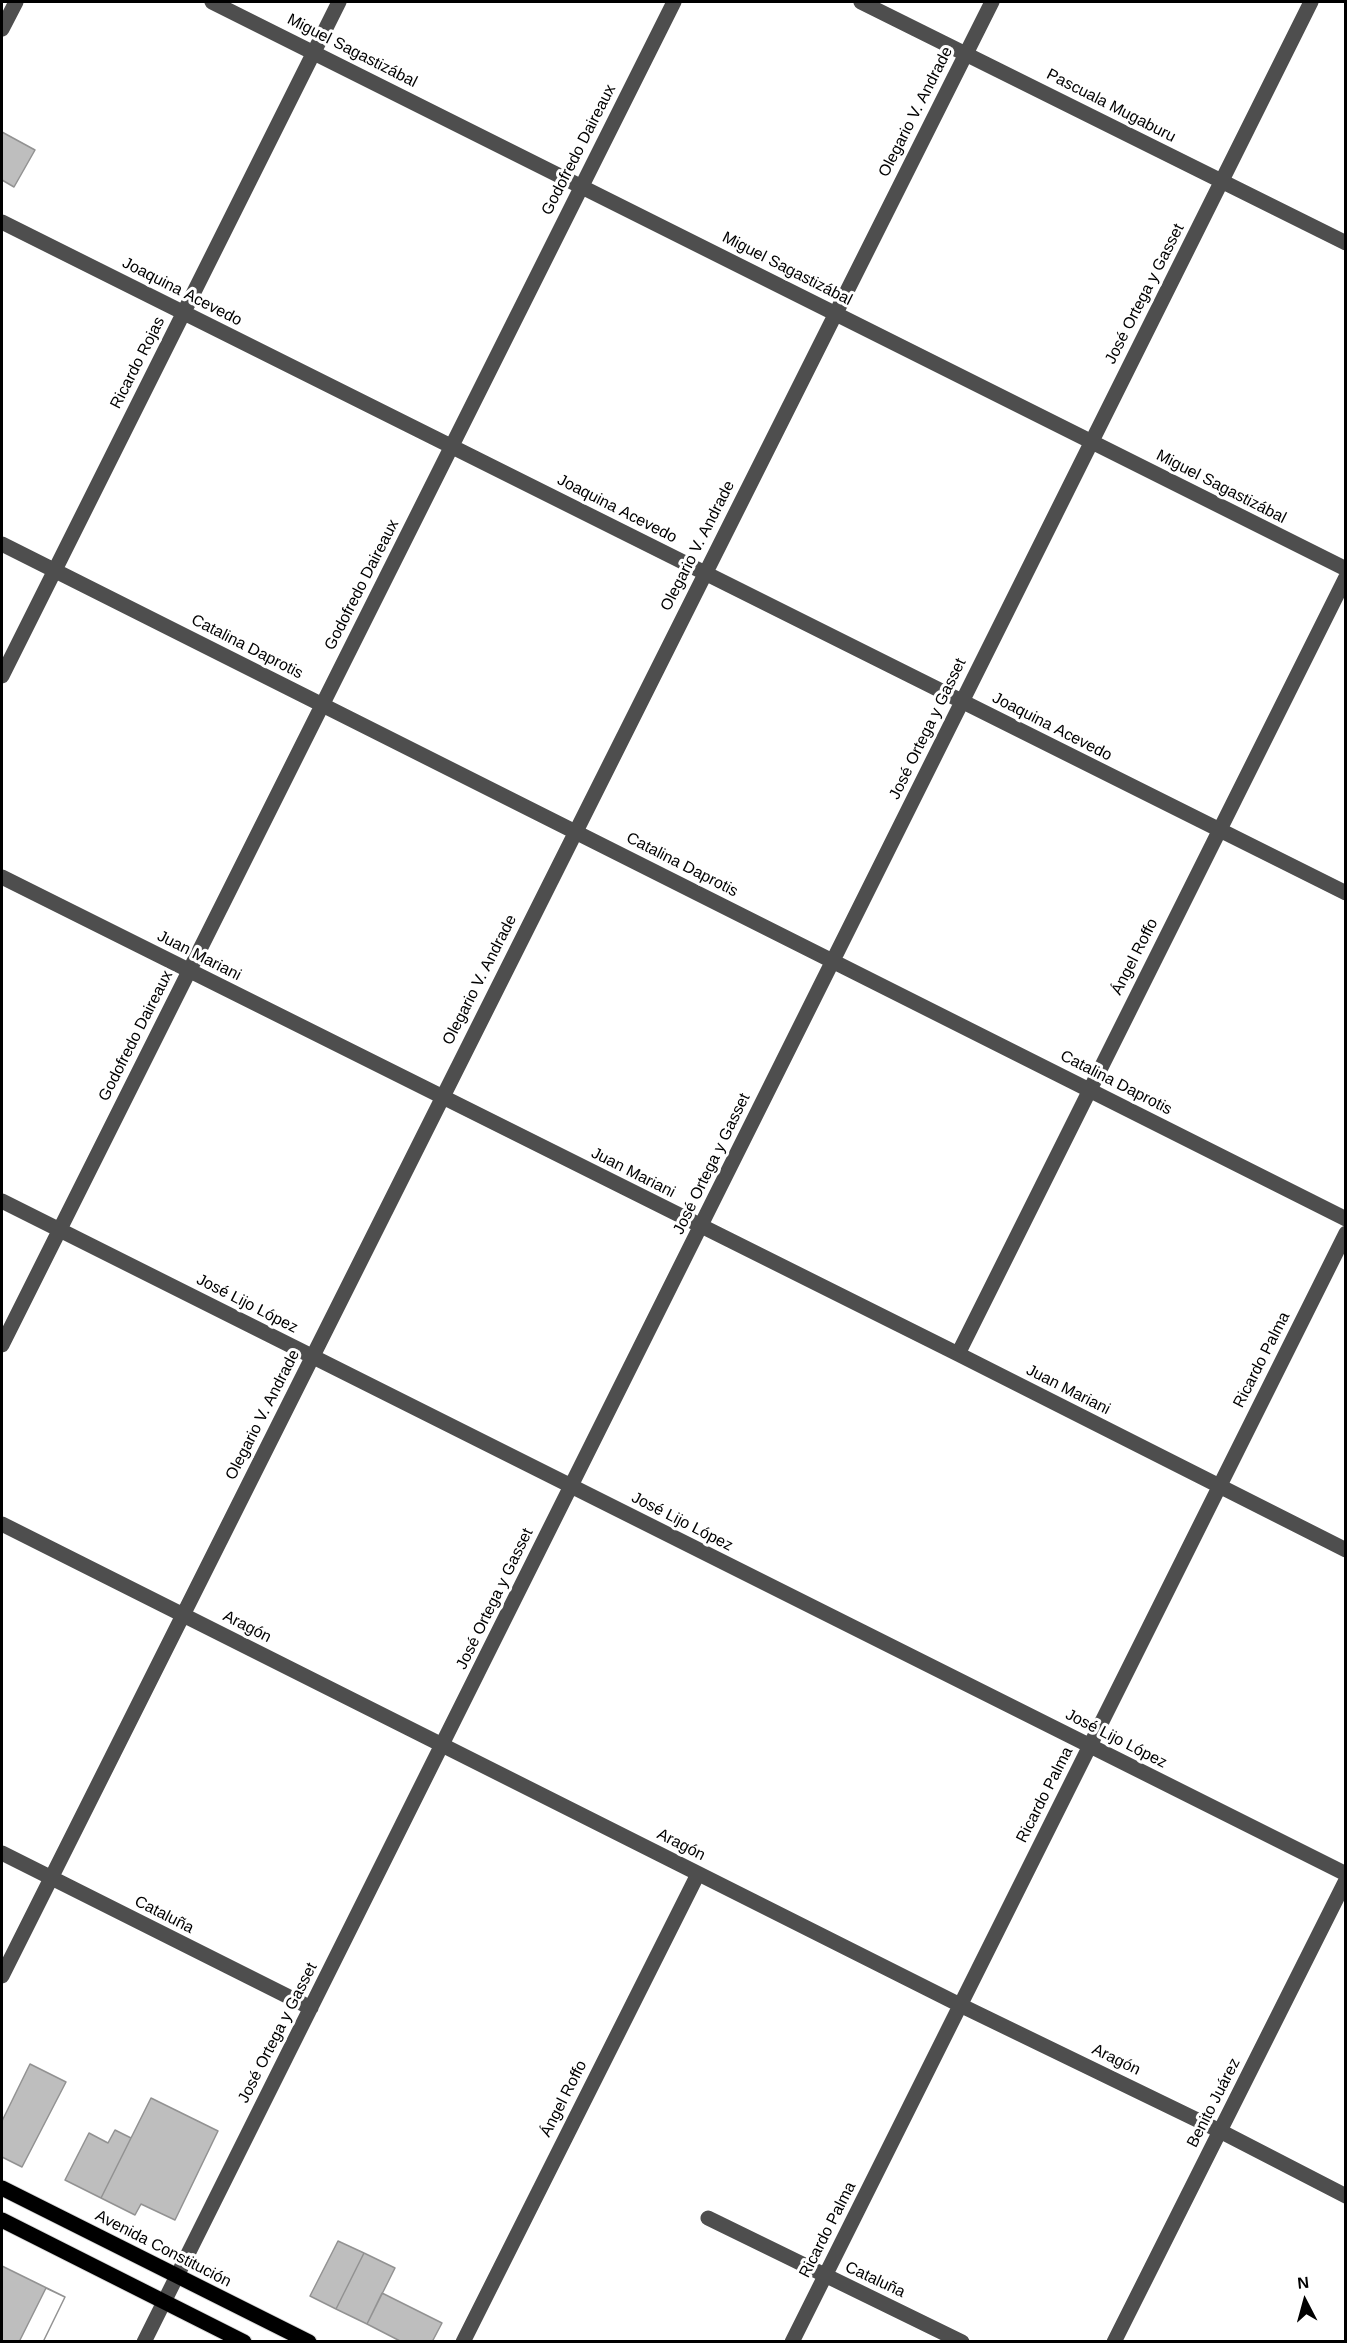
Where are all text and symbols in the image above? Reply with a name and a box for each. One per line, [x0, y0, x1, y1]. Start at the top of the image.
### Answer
street label: Miguel Sagastizábal [284, 10, 420, 92]
street label: Olegario V. Andrade [875, 44, 957, 180]
street label: Pascuala Mugaburu [1043, 65, 1179, 147]
street label: Godofredo Daireaux [538, 81, 620, 219]
street label: José Ortega y Gasset [1101, 221, 1189, 367]
street label: Miguel Sagastizábal [719, 228, 855, 310]
street label: Joaquina Acevedo [119, 254, 245, 330]
street label: Ricardo Rojas [107, 314, 169, 412]
street label: Miguel Sagastizábal [1153, 446, 1289, 528]
street label: Joaquina Acevedo [554, 471, 680, 547]
street label: Olegario V. Andrade [657, 478, 739, 614]
street label: Godofredo Daireaux [321, 516, 403, 654]
street label: Catalina Daprotis [188, 611, 306, 683]
street label: José Ortega y Gasset [885, 655, 971, 803]
street label: Joaquina Acevedo [989, 689, 1115, 765]
street label: Catalina Daprotis [623, 829, 741, 901]
street label: Olegario V. Andrade [439, 912, 521, 1048]
street label: Ángel Roffo [1108, 916, 1162, 998]
street label: Juan Mariani [154, 927, 244, 985]
street label: Godofredo Daireaux [95, 967, 177, 1105]
street label: Catalina Daprotis [1057, 1047, 1175, 1119]
street label: José Ortega y Gasset [669, 1090, 755, 1238]
street label: Juan Mariani [588, 1144, 678, 1202]
street label: José Lijo López [193, 1270, 301, 1338]
street label: Ricardo Palma [1230, 1309, 1294, 1411]
street label: Olegario V. Andrade [222, 1347, 304, 1483]
street label: Juan Mariani [1023, 1361, 1113, 1419]
street label: José Lijo López [628, 1488, 736, 1556]
street label: José Ortega y Gasset [452, 1525, 538, 1673]
street label: Aragón [220, 1607, 274, 1647]
street label: José Lijo López [1062, 1705, 1170, 1773]
street label: Ricardo Palma [1013, 1744, 1077, 1846]
street label: Aragón [654, 1825, 708, 1865]
street label: Cataluña [131, 1892, 197, 1938]
street label: José Ortega y Gasset [234, 1960, 322, 2106]
street label: Aragón [1089, 2040, 1143, 2080]
street label: Benito Juárez [1183, 2055, 1245, 2151]
street label: Ángel Roffo [537, 2058, 591, 2140]
street label: Ricardo Palma [796, 2179, 860, 2281]
street label: Avenida Constitución [92, 2206, 234, 2292]
street label: Cataluña [842, 2258, 908, 2302]
north arrow [1275, 2271, 1335, 2331]
text: N [1296, 2274, 1310, 2292]

